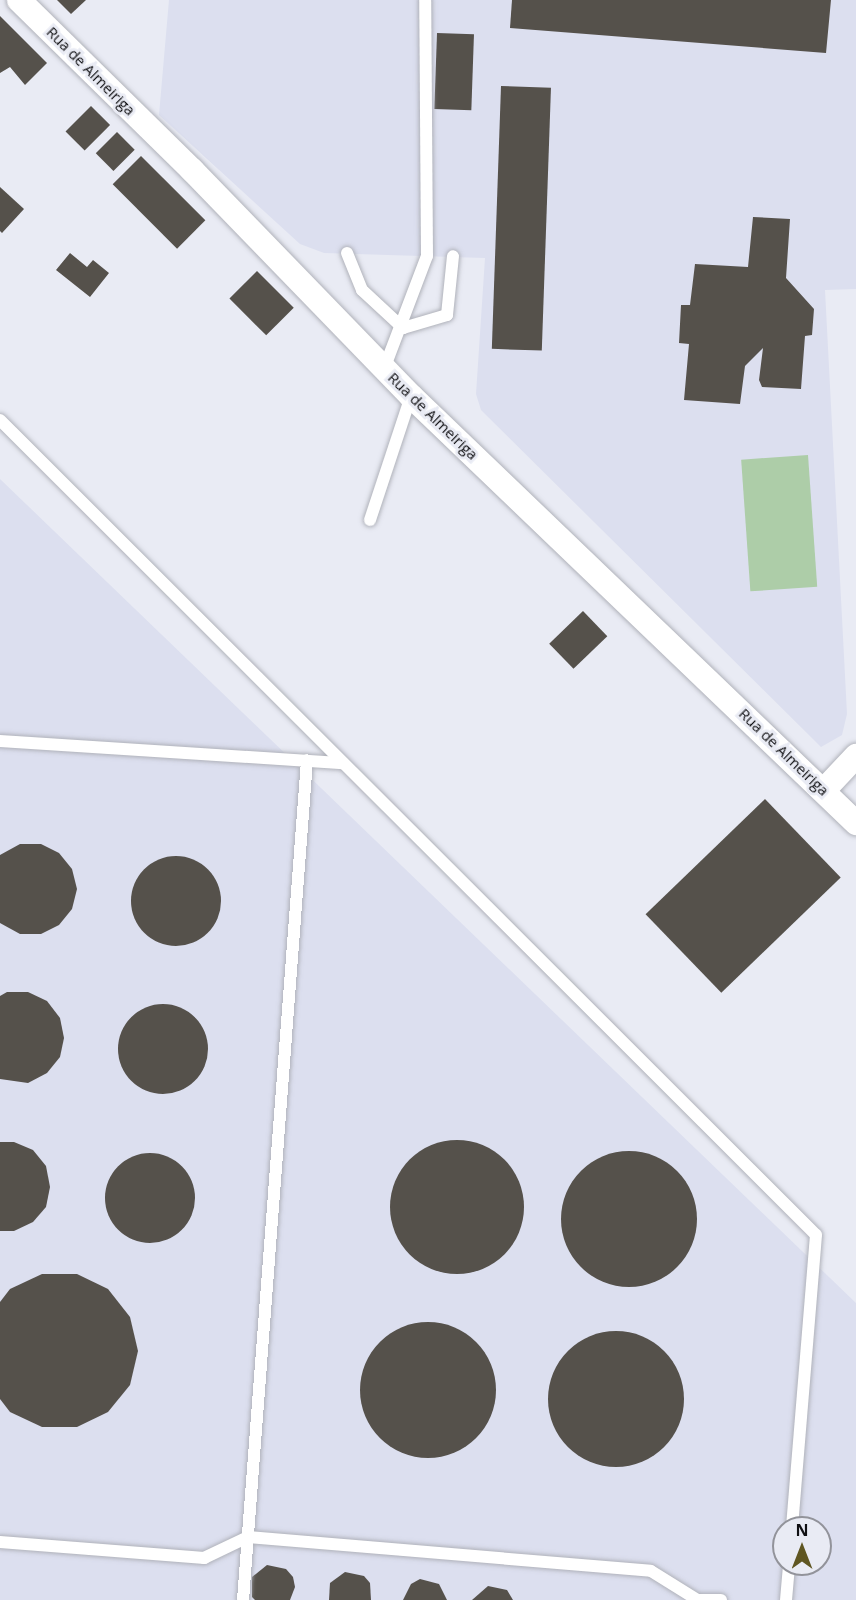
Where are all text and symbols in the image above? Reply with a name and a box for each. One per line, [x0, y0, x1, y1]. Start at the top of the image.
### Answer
street label: Rua de Almeiriga [43, 23, 139, 119]
street label: Rua de Almeiriga [384, 369, 482, 463]
street label: Rua de Almeiriga [735, 705, 833, 799]
north arrow [772, 1516, 832, 1576]
text: N [795, 1519, 809, 1541]

